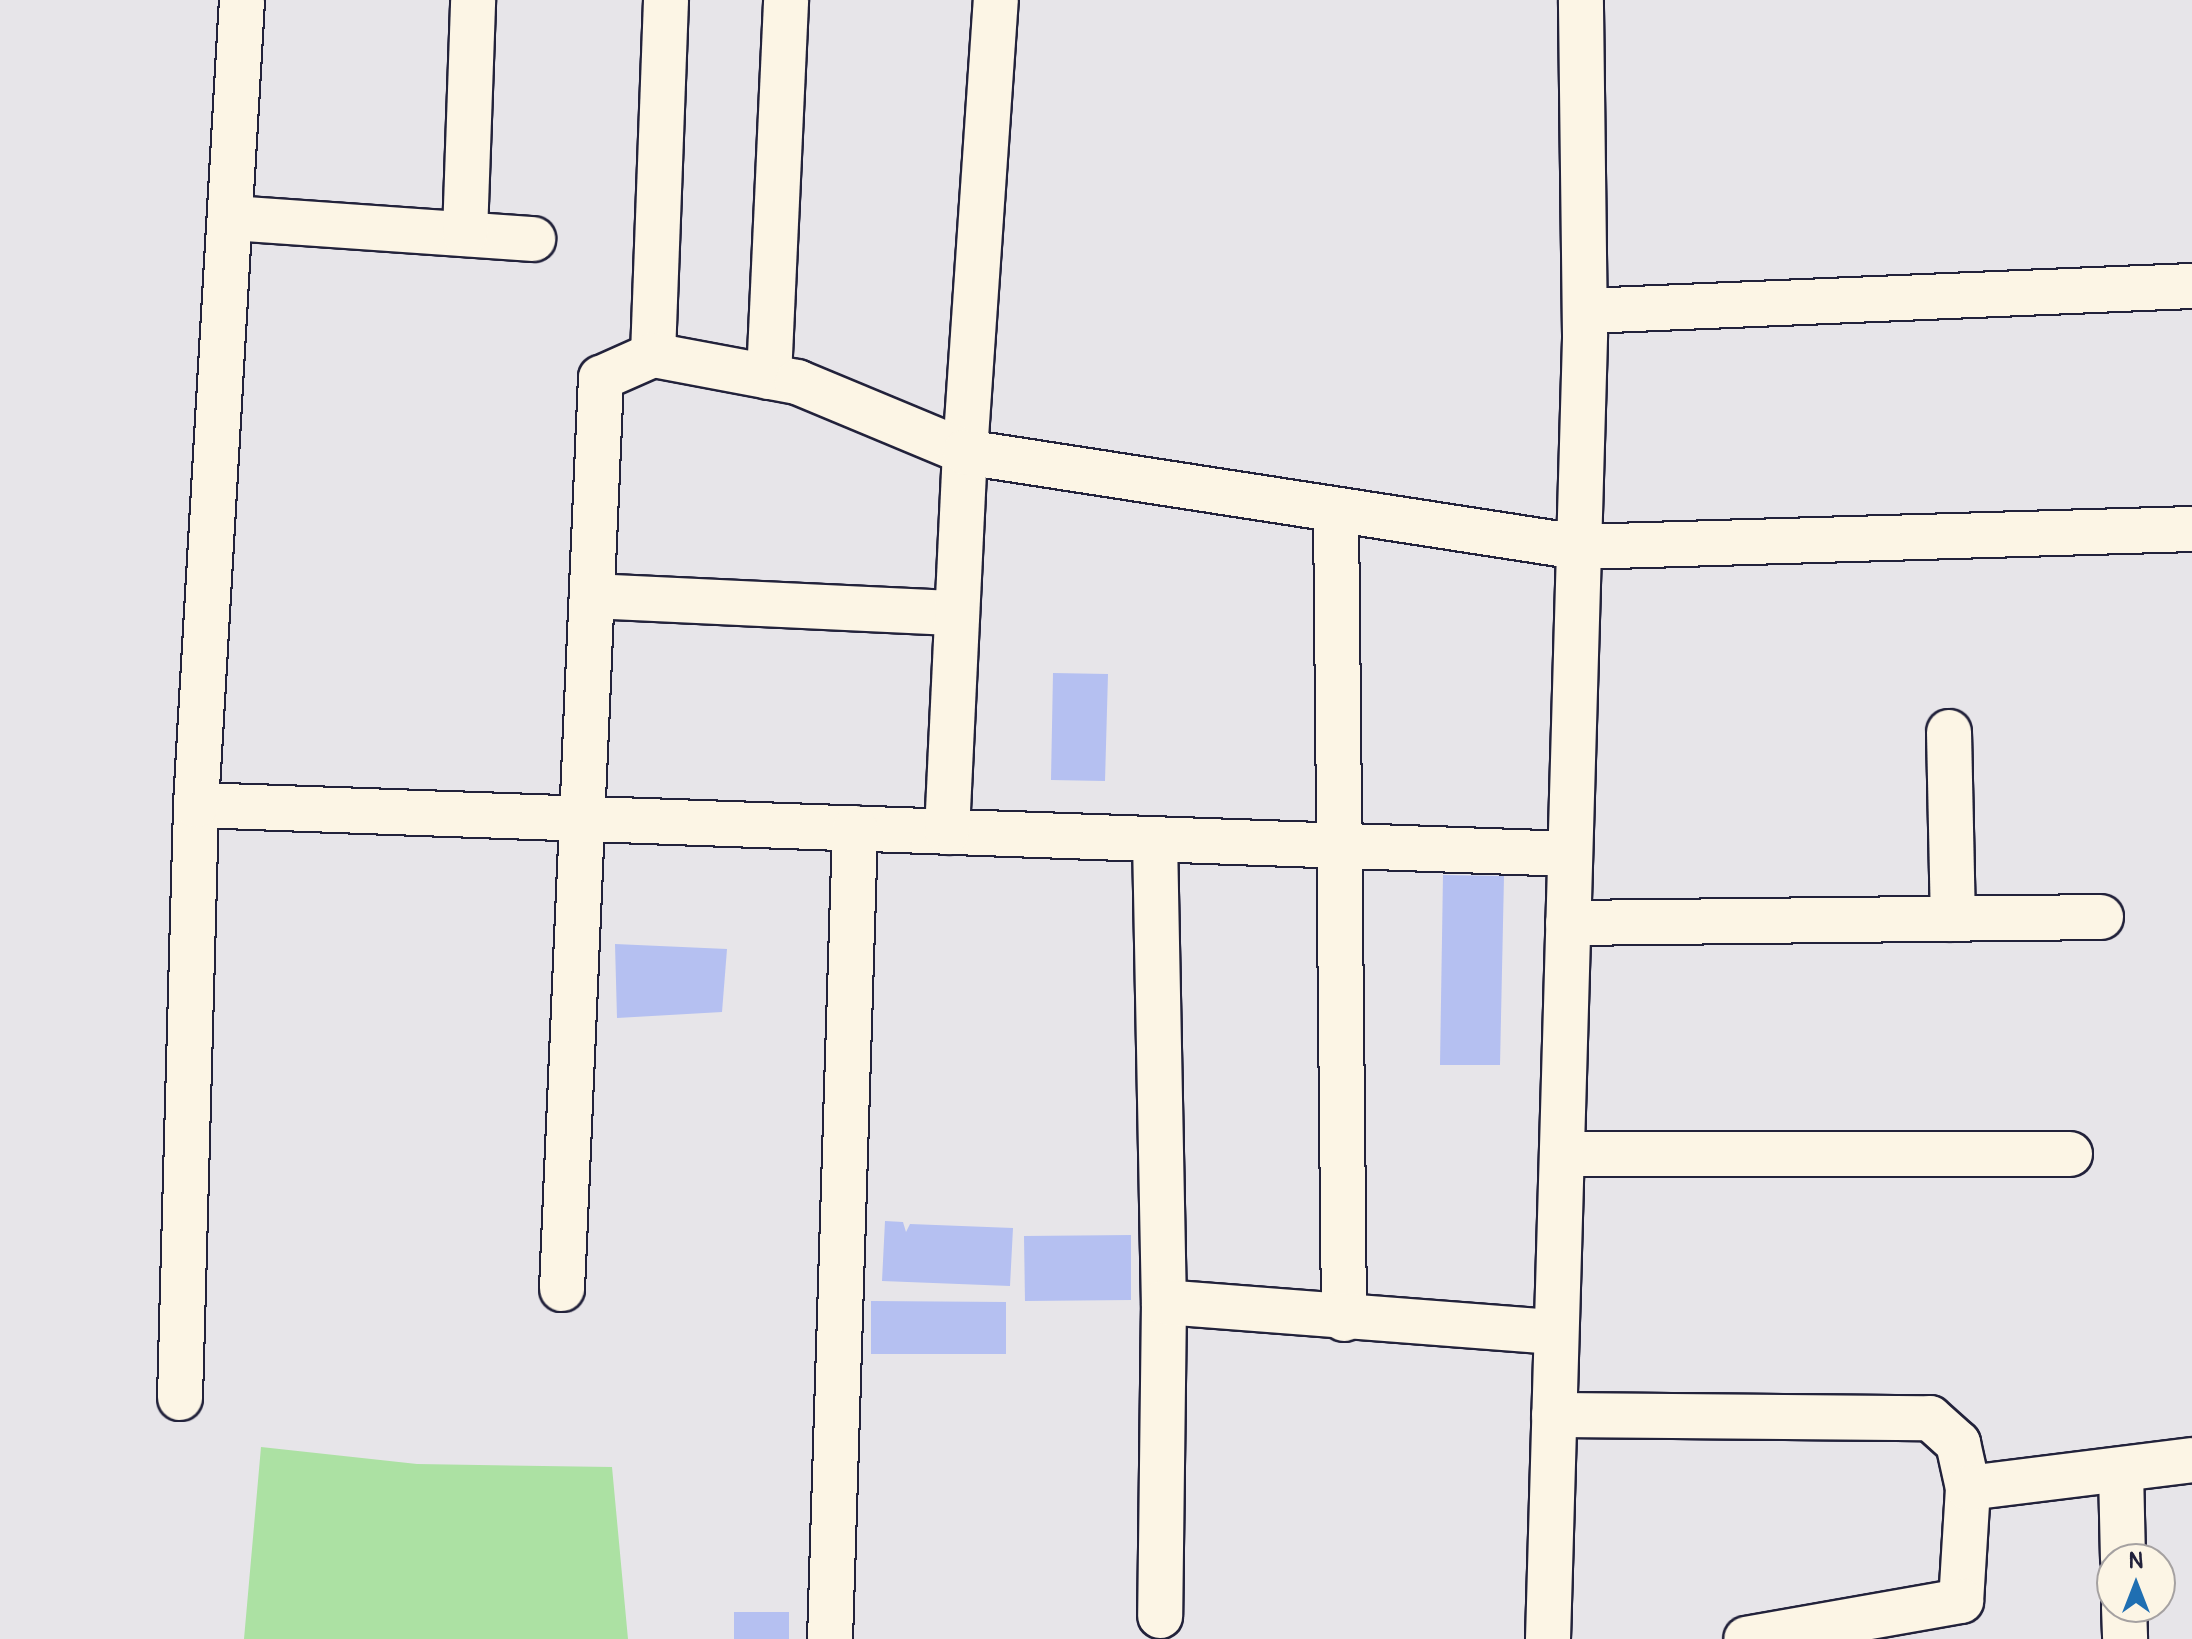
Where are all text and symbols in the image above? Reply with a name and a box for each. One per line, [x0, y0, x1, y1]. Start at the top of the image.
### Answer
north arrow [2096, 1543, 2176, 1623]
text: N [2129, 1547, 2143, 1575]

